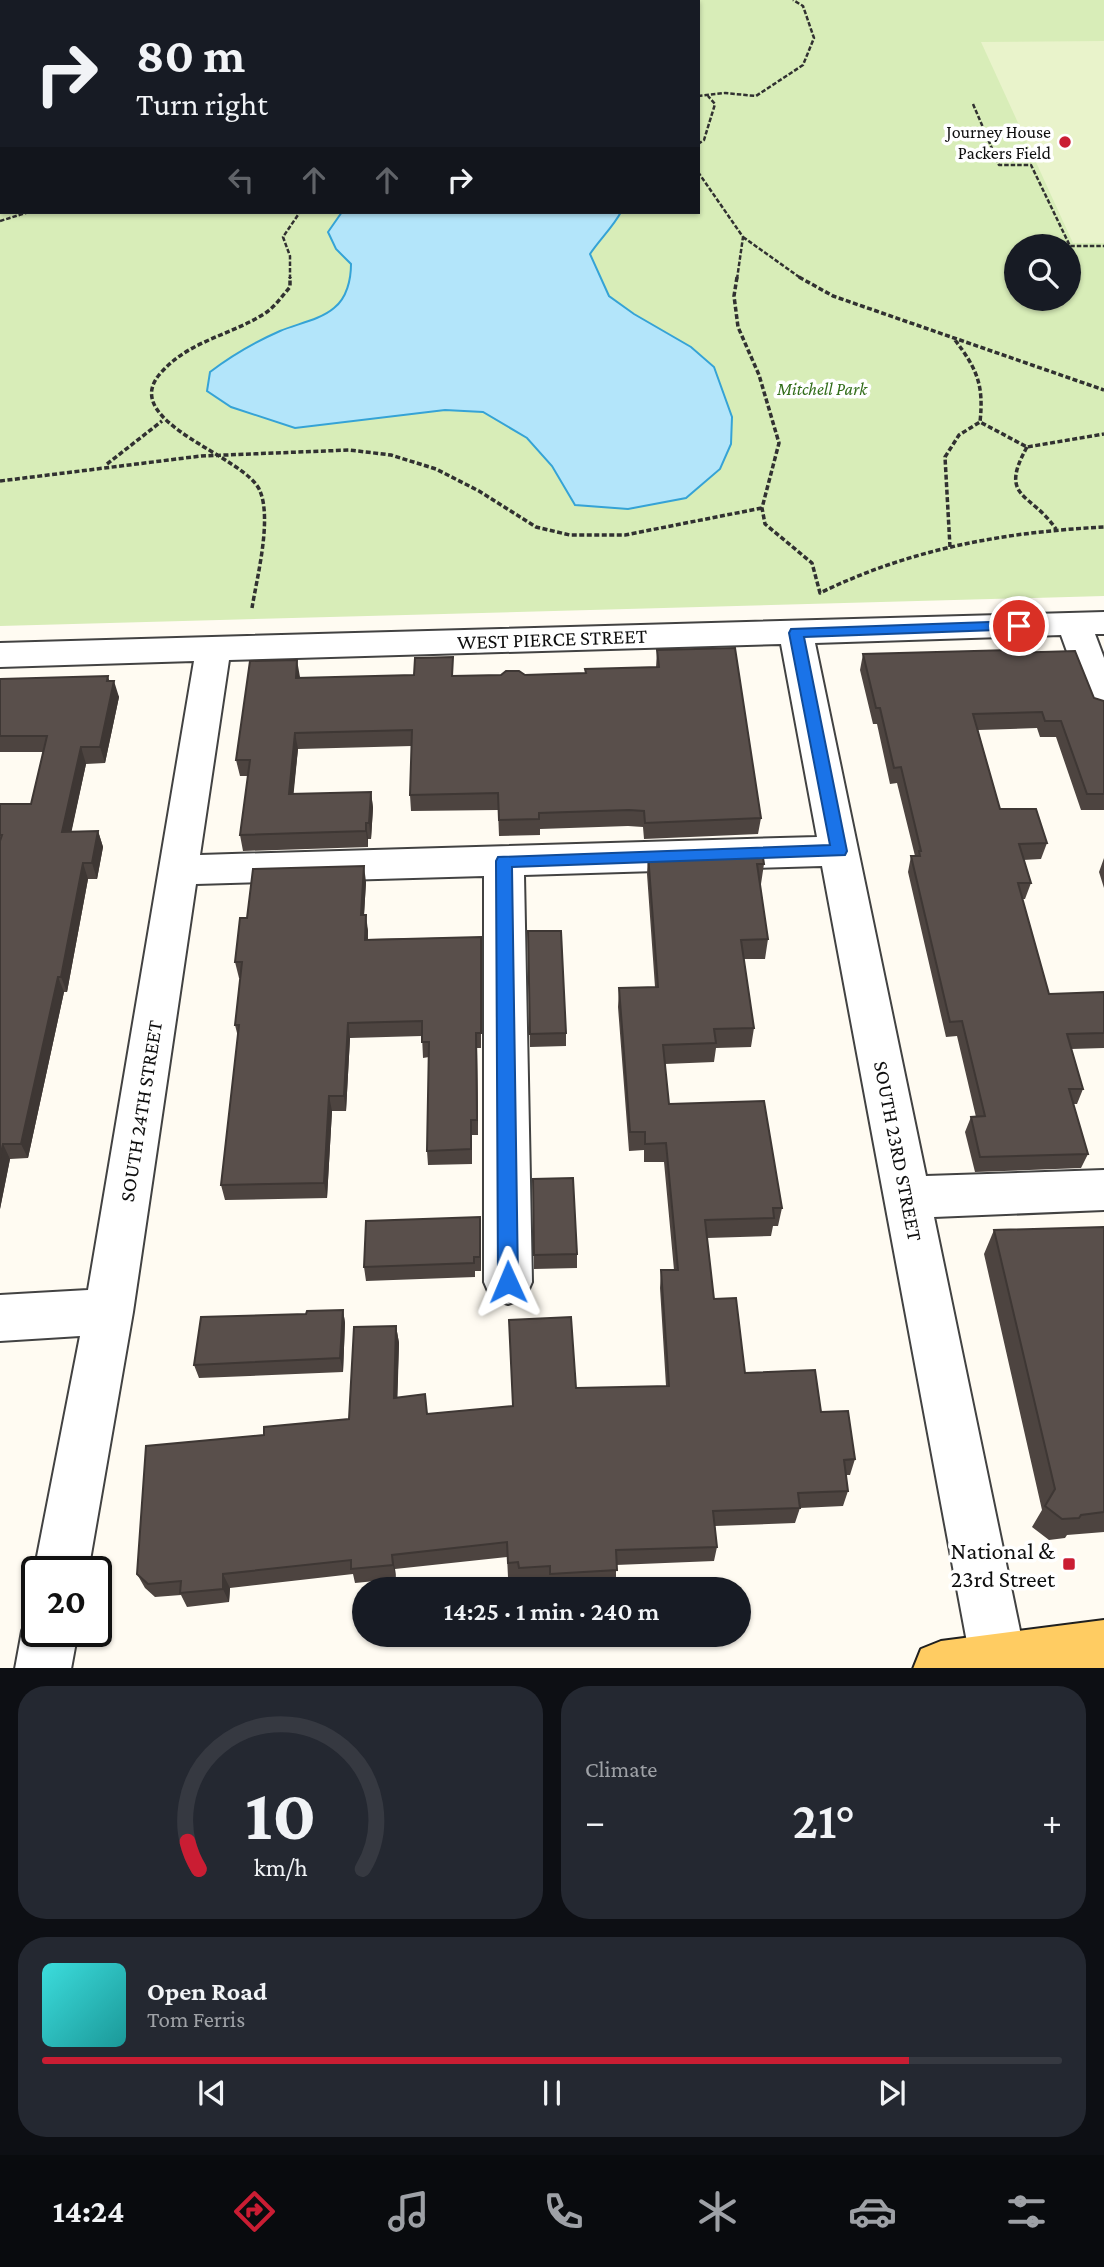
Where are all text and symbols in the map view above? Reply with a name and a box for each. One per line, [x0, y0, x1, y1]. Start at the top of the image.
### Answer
icon: right [21, 28, 112, 119]
text: 80 m [136, 28, 245, 83]
text: Turn right [136, 86, 268, 122]
place label: Journey House Packers Field [944, 122, 1052, 163]
marker: Journey House Packers Field [1057, 134, 1073, 150]
icon: left [222, 161, 260, 199]
icon: ahead [295, 161, 333, 199]
icon: ahead [368, 161, 406, 199]
icon: right [441, 161, 479, 199]
map controls [1004, 234, 1081, 311]
button: search [1004, 234, 1081, 311]
park label: Mitchell Park [776, 379, 868, 399]
pin [989, 596, 1049, 656]
icon: arrive [1000, 607, 1038, 645]
street label: WEST PIERCE STREET [457, 624, 648, 654]
street label: SOUTH 24TH STREET [115, 1018, 167, 1203]
street label: SOUTH 23RD STREET [869, 1059, 927, 1244]
position arrow [471, 1245, 545, 1319]
place label: National & 23rd Street [951, 1537, 1056, 1592]
speed limit sign: 20 [21, 1556, 112, 1647]
marker: National & 23rd Street [1061, 1556, 1077, 1572]
text: 14:25 · 1 min · 240 m [444, 1597, 659, 1626]
text: Climate [585, 1756, 657, 1782]
text: 10 [245, 1774, 316, 1855]
text: 21° [792, 1791, 855, 1849]
text: − [585, 1800, 605, 1842]
text: + [1042, 1800, 1062, 1842]
text: km/h [254, 1853, 307, 1880]
text: Open Road [147, 1977, 267, 2006]
text: Tom Ferris [147, 2006, 245, 2032]
icon: previous [193, 2074, 231, 2112]
icon: pause [533, 2074, 571, 2112]
icon: next [873, 2074, 911, 2112]
icon: directions [230, 2187, 279, 2236]
icon: music [384, 2187, 433, 2236]
icon: phone [539, 2187, 588, 2236]
icon: climate [693, 2187, 742, 2236]
icon: car [848, 2187, 897, 2236]
icon: filters [1002, 2187, 1051, 2236]
text: 14:24 [53, 2193, 124, 2229]

